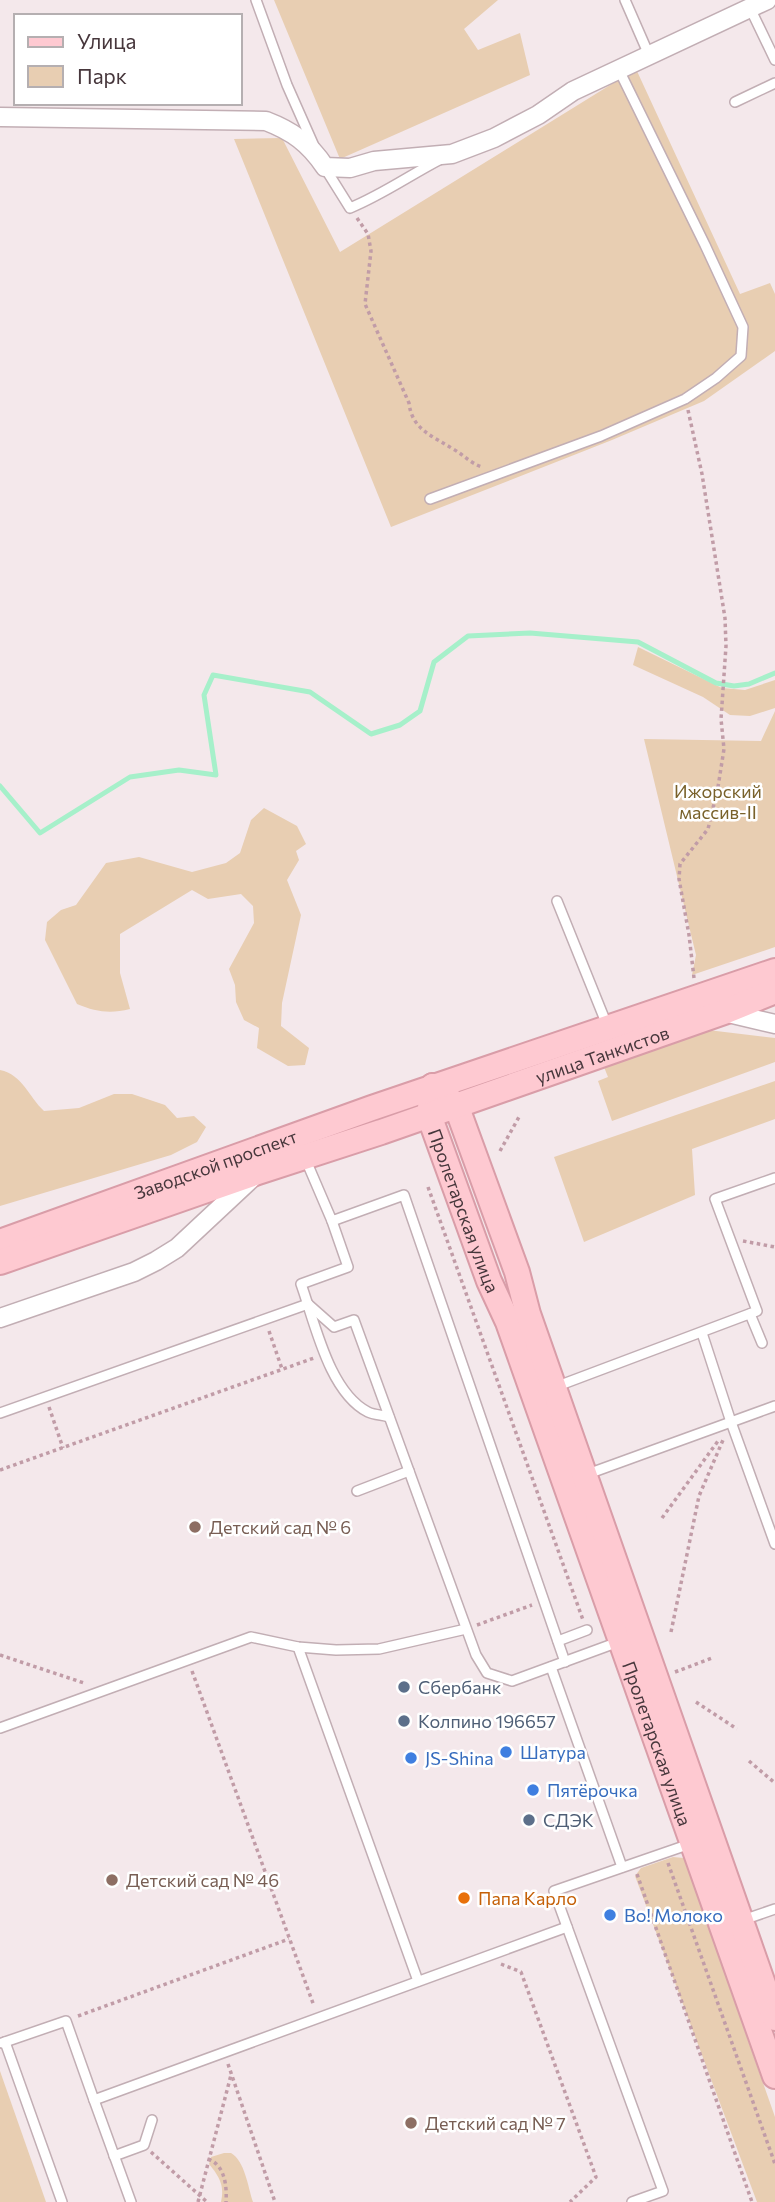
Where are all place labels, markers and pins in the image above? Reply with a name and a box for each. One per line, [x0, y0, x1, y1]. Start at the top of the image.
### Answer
place label: Детский сад № 6 [209, 1516, 351, 1538]
marker: Детский сад № 6 [187, 1519, 203, 1535]
place label: Сбербанк [418, 1676, 502, 1698]
marker: Сбербанк [396, 1679, 412, 1695]
place label: Колпино 196657 [418, 1710, 556, 1732]
marker: Колпино 196657 [396, 1713, 412, 1729]
place label: Шатура [520, 1741, 586, 1763]
marker: Шатура [498, 1744, 514, 1760]
place label: JS-Shina [425, 1747, 494, 1769]
marker: JS-Shina [403, 1750, 419, 1766]
place label: Пятёрочка [547, 1779, 638, 1801]
marker: Пятёрочка [525, 1782, 541, 1798]
place label: СДЭК [543, 1809, 594, 1831]
marker: СДЭК [521, 1812, 537, 1828]
place label: Детский сад № 46 [126, 1869, 279, 1891]
marker: Детский сад № 46 [104, 1872, 120, 1888]
place label: Папа Карло [478, 1887, 577, 1909]
marker: Папа Карло [456, 1890, 472, 1906]
place label: Во! Молоко [624, 1904, 723, 1926]
marker: Во! Молоко [602, 1907, 618, 1923]
place label: Детский сад № 7 [425, 2112, 566, 2134]
marker: Детский сад № 7 [403, 2115, 419, 2131]

